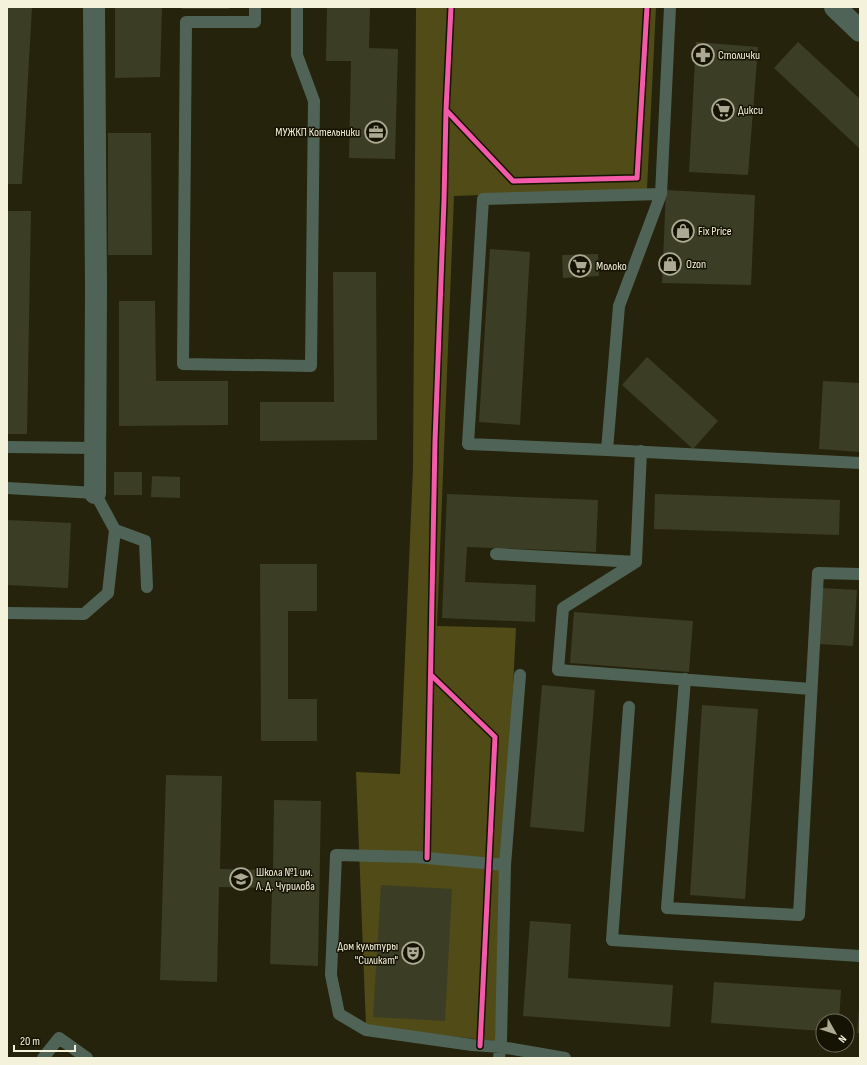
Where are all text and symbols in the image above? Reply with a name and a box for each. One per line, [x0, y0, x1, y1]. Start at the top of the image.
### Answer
pharmacy icon: Столички [690, 42, 716, 68]
place label: Столички [718, 48, 760, 63]
supermarket icon: Дикси [710, 97, 736, 123]
place label: Дикси [738, 103, 763, 118]
office icon: МУЖКП Котельники [363, 119, 389, 145]
place label: МУЖКП Котельники [275, 125, 360, 140]
shop icon: Fix Price [670, 218, 696, 244]
place label: Fix Price [698, 224, 732, 239]
shop icon: Ozon [657, 251, 683, 277]
supermarket icon: Молоко [567, 253, 593, 279]
place label: Ozon [686, 257, 706, 272]
place label: Молоко [596, 259, 627, 274]
place label: Школа №1 им. Л. Д. Чурилова [255, 865, 315, 894]
school or university icon: Школа №1 им. Л. Д. Чурилова [228, 866, 254, 892]
place label: Дом культуры "Силикат" [337, 939, 398, 968]
theatre icon: Дом культуры "Силикат" [400, 940, 426, 966]
north arrow [815, 1013, 855, 1053]
scale bar [14, 1027, 75, 1053]
text: N [835, 1033, 849, 1045]
text: 20 m [20, 1034, 40, 1049]

